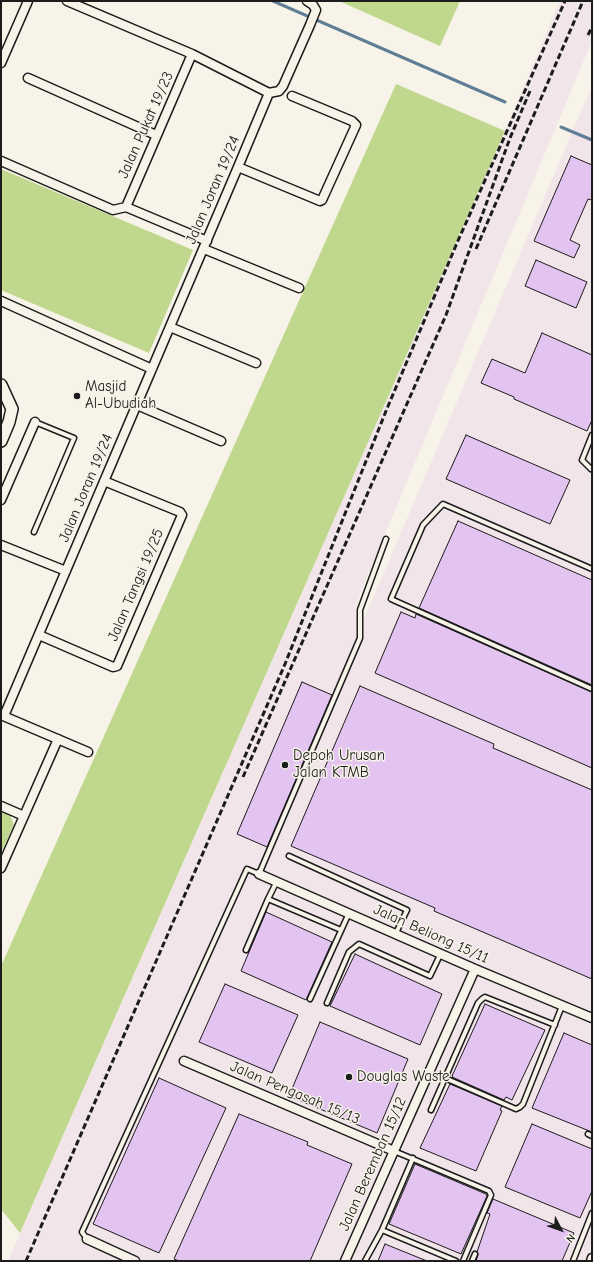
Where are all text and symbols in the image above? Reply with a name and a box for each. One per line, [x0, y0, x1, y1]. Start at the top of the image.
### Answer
street label: Jalan Pukat 19/23 [114, 69, 178, 181]
street label: Jalan Joran 19/24 [182, 133, 244, 247]
place label: Masjid Al-Ubudiah [85, 378, 156, 413]
marker: Masjid Al-Ubudiah [72, 391, 82, 401]
street label: Jalan Joran 19/24 [55, 431, 117, 545]
street label: Jalan Tangsi 19/25 [104, 526, 168, 644]
place label: Depoh Urusan Jalan KTMB [293, 747, 385, 782]
marker: Depoh Urusan Jalan KTMB [280, 760, 290, 770]
street label: Jalan Beliong 15/11 [371, 901, 491, 967]
street label: Jalan Pengasah 15/13 [227, 1057, 363, 1129]
place label: Douglas Waste [357, 1068, 450, 1086]
marker: Douglas Waste [344, 1072, 354, 1082]
street label: Jalan Beremban 15/12 [335, 1094, 411, 1234]
north arrow [541, 1210, 581, 1250]
text: N [563, 1231, 578, 1245]

